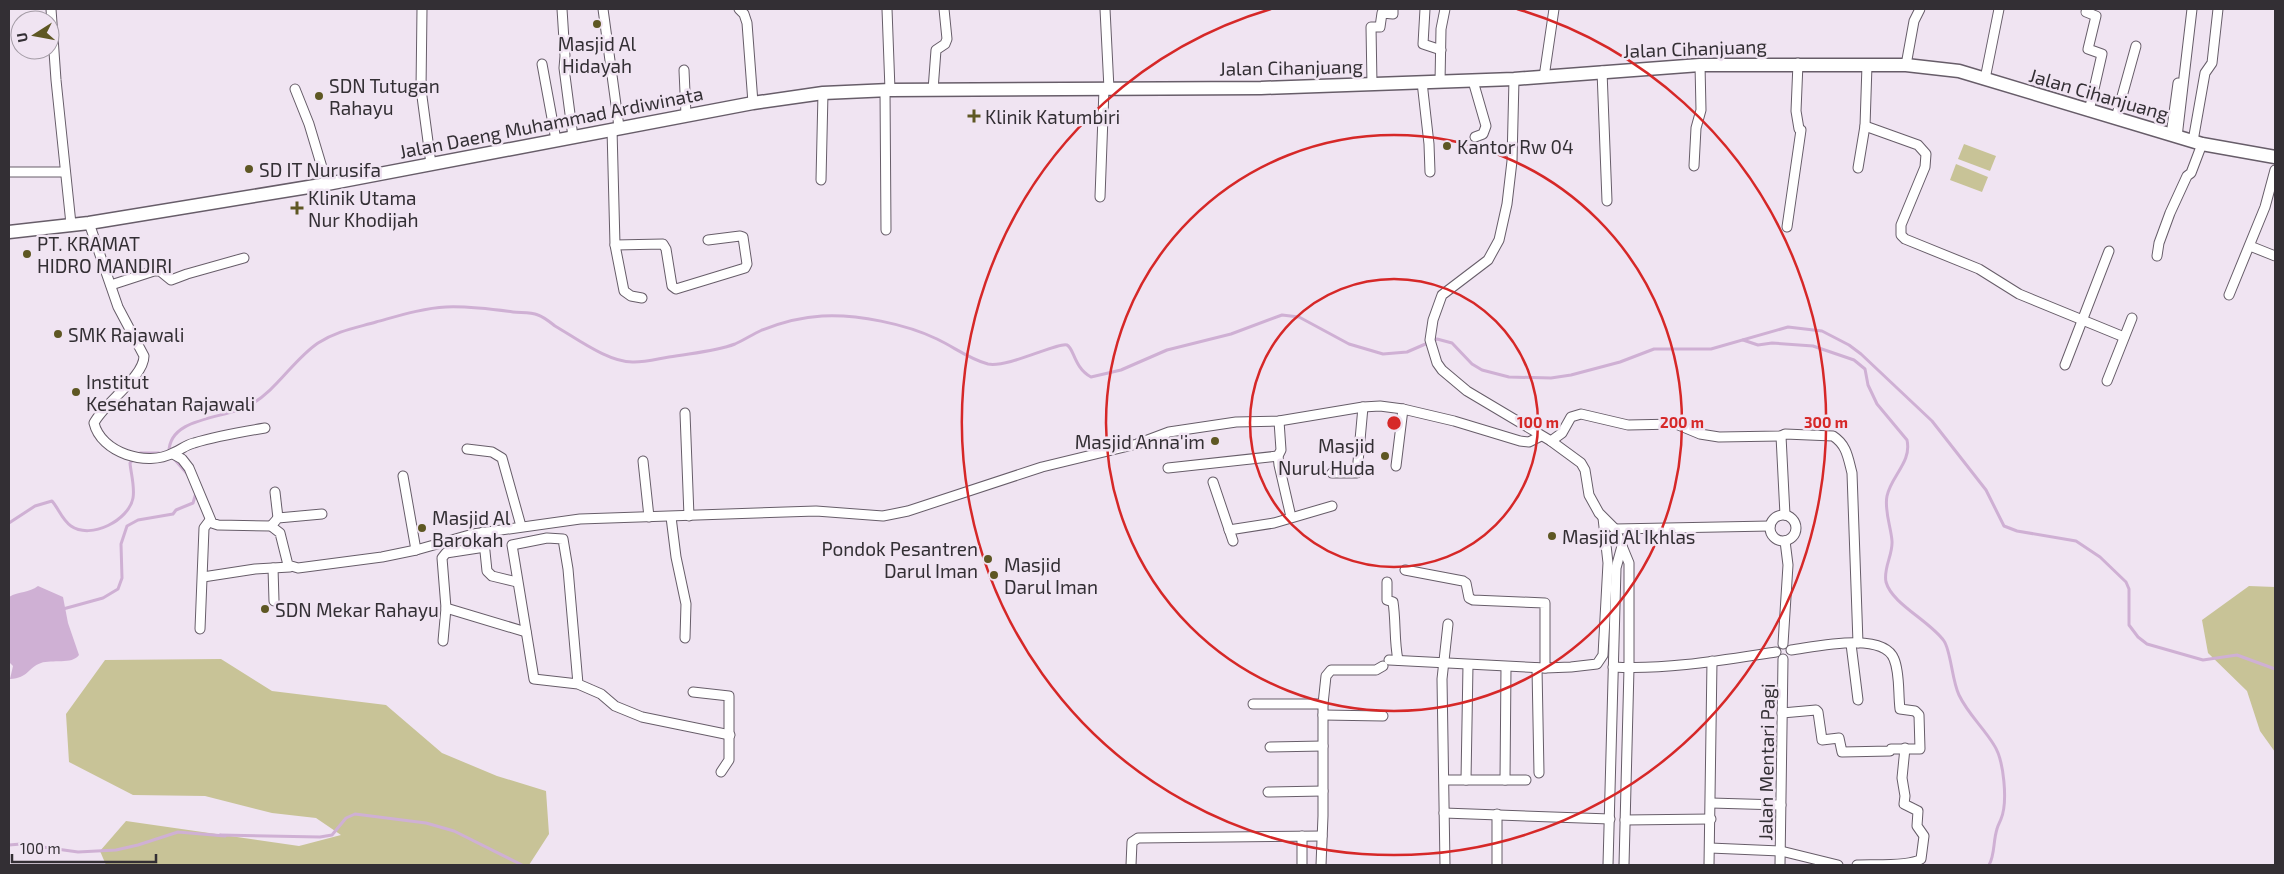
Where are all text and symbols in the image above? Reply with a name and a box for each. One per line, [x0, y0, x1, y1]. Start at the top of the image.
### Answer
north arrow [10, 10, 60, 60]
marker: Masjid Al Hidayah [591, 18, 603, 30]
text: U [12, 31, 31, 44]
place label: Masjid Al Hidayah [558, 32, 637, 77]
street label: Jalan Cihanjuang [1623, 34, 1768, 62]
street label: Jalan Cihanjuang [1219, 54, 1364, 80]
street label: Jalan Cihanjuang [2027, 63, 2172, 125]
place label: SDN Tutugan Rahayu [329, 74, 440, 119]
street label: Jalan Daeng Muhammad Ardiwinata [397, 81, 705, 163]
marker: SDN Tutugan Rahayu [313, 90, 325, 102]
place label: Klinik Katumbiri [985, 105, 1120, 128]
marker: Klinik Katumbiri [967, 109, 981, 123]
place label: Kantor Rw 04 [1457, 135, 1574, 158]
marker: Kantor Rw 04 [1441, 140, 1453, 152]
place label: SD IT Nurusifa [259, 158, 381, 181]
marker: SD IT Nurusifa [243, 163, 255, 175]
place label: Klinik Utama Nur Khodijah [308, 186, 419, 231]
marker: Klinik Utama Nur Khodijah [290, 201, 304, 215]
place label: PT. KRAMAT HIDRO MANDIRI [37, 232, 172, 277]
marker: PT. KRAMAT HIDRO MANDIRI [21, 248, 33, 260]
place label: SMK Rajawali [68, 323, 184, 346]
marker: SMK Rajawali [52, 328, 64, 340]
place label: Institut Kesehatan Rajawali [86, 370, 255, 415]
marker: Institut Kesehatan Rajawali [70, 386, 82, 398]
text: 100 m [1517, 413, 1559, 431]
text: 200 m [1660, 413, 1704, 431]
text: 300 m [1804, 413, 1848, 431]
centre of rings [1385, 414, 1403, 432]
place label: Masjid Anna'im [1075, 430, 1205, 453]
place label: Masjid Nurul Huda [1278, 434, 1375, 479]
marker: Masjid Anna'im [1209, 435, 1221, 447]
marker: Masjid Nurul Huda [1379, 450, 1391, 462]
place label: Masjid Al Barokah [432, 506, 511, 551]
marker: Masjid Al Barokah [416, 522, 428, 534]
place label: Masjid Al Ikhlas [1562, 525, 1696, 548]
marker: Masjid Al Ikhlas [1546, 530, 1558, 542]
place label: Pondok Pesantren Darul Iman [821, 537, 978, 582]
marker: Pondok Pesantren Darul Iman [982, 553, 994, 565]
place label: Masjid Darul Iman [1004, 553, 1098, 598]
marker: Masjid Darul Iman [988, 569, 1000, 581]
place label: SDN Mekar Rahayu [275, 598, 439, 621]
marker: SDN Mekar Rahayu [259, 603, 271, 615]
street label: Jalan Mentari Pagi [1753, 683, 1779, 841]
scale bar [12, 832, 156, 864]
text: 100 m [20, 839, 61, 857]

